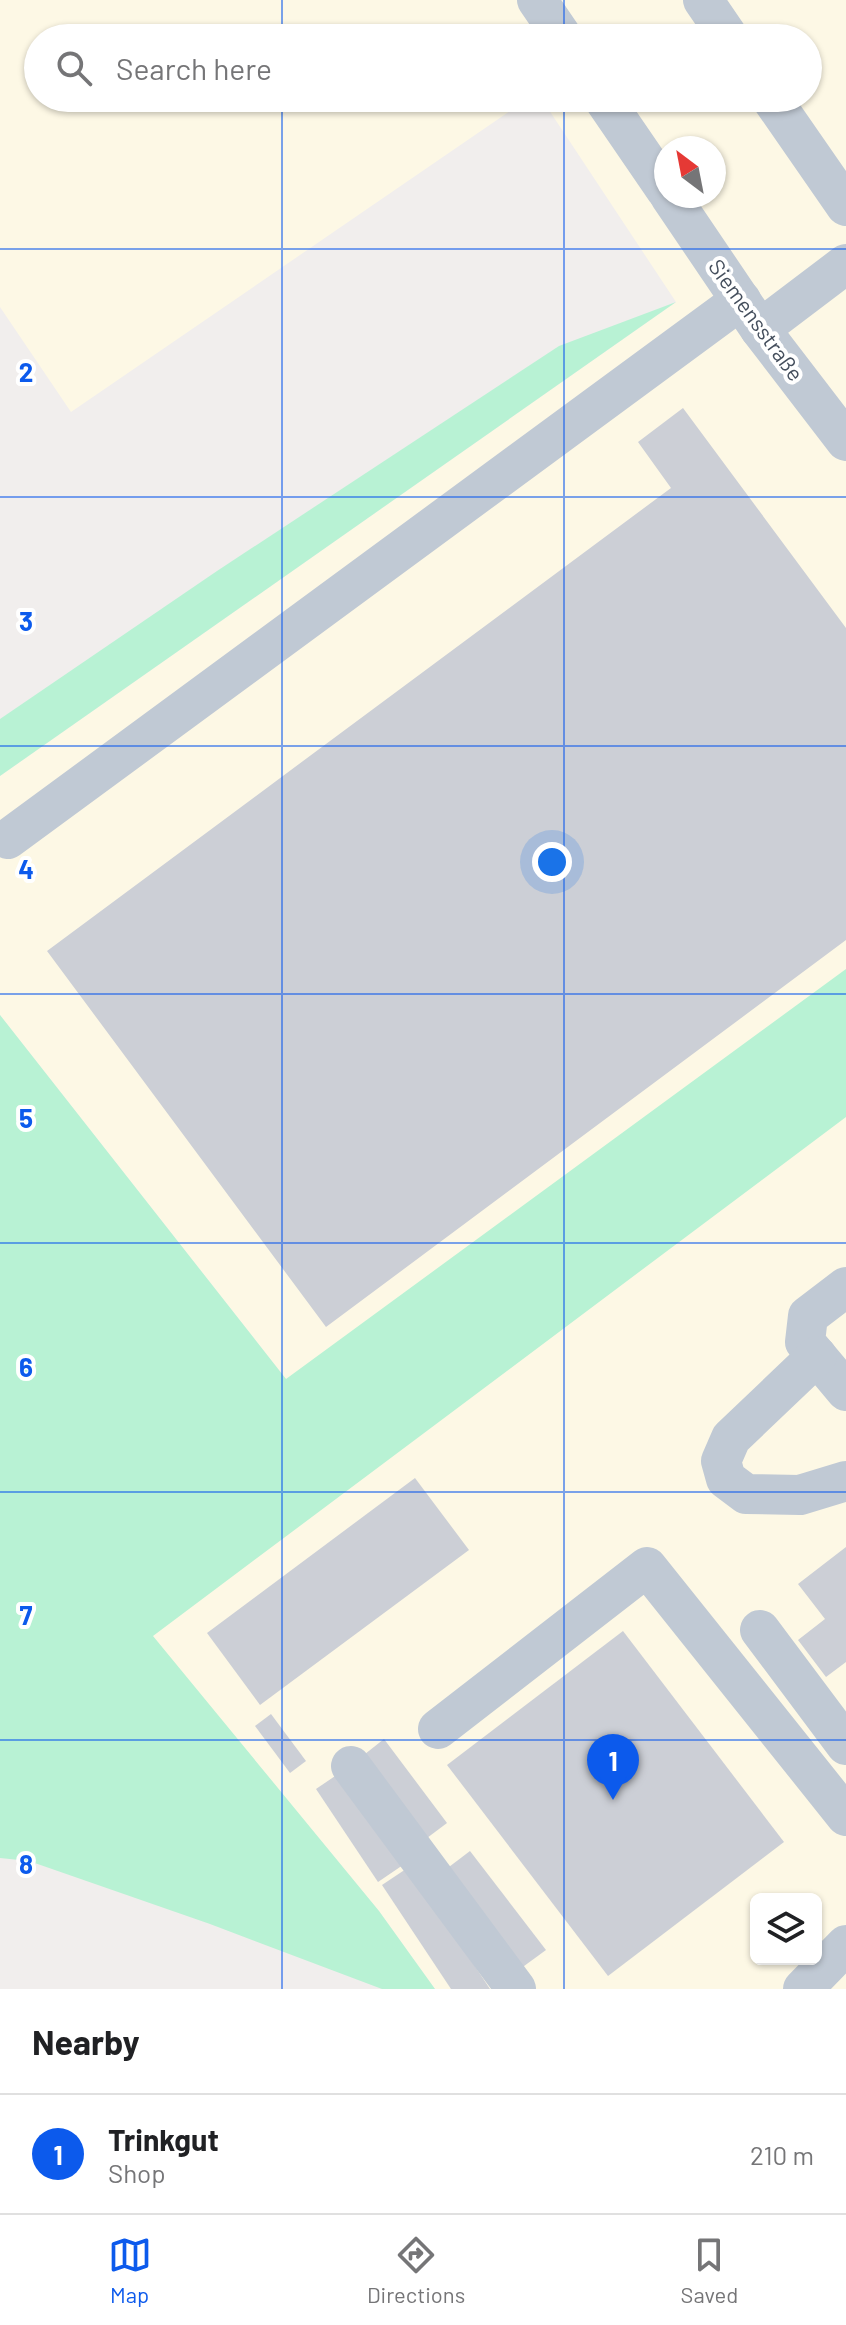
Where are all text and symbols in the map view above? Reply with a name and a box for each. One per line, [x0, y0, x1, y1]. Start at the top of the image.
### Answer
search box [24, 24, 822, 112]
icon: search [52, 46, 96, 90]
text: Search here [116, 50, 272, 86]
north arrow [654, 136, 726, 208]
street label: Siemensstraße [704, 254, 810, 385]
text: 2 [19, 356, 33, 387]
text: 3 [19, 605, 33, 636]
your location [532, 842, 572, 882]
text: 4 [18, 853, 34, 884]
text: 5 [19, 1102, 33, 1133]
text: 6 [19, 1351, 33, 1382]
text: 7 [20, 1599, 33, 1630]
pin: 1 [587, 1734, 639, 1800]
text: 8 [19, 1848, 33, 1879]
map controls [750, 1893, 822, 1965]
button: layers [750, 1893, 822, 1965]
text: Nearby [32, 2021, 140, 2062]
text: Trinkgut [108, 2121, 219, 2157]
text: 1 [53, 2139, 63, 2170]
text: 210 m [750, 2139, 814, 2170]
text: Shop [108, 2157, 166, 2188]
tab: Map [108, 2233, 152, 2307]
tab: Directions [367, 2233, 465, 2307]
tab: Saved [681, 2233, 738, 2307]

